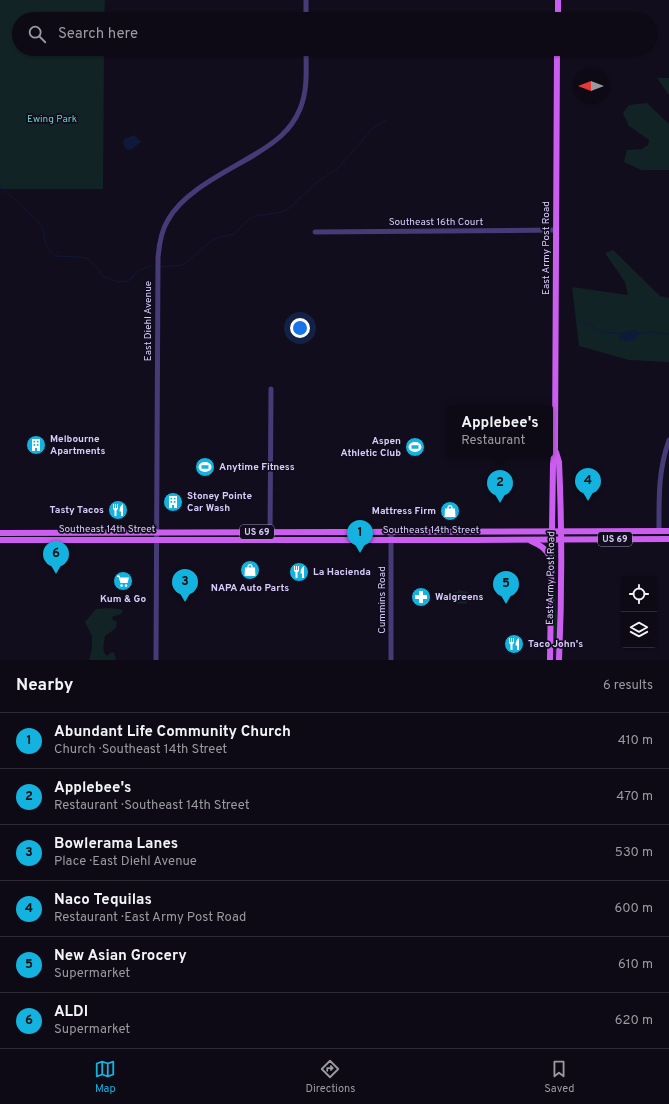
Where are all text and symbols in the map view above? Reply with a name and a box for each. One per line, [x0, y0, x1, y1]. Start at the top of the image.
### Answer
search box [12, 12, 657, 56]
icon: search [26, 23, 48, 45]
text: Search here [58, 25, 138, 44]
north arrow [573, 68, 609, 104]
park label: Ewing Park [27, 113, 77, 126]
street label: East Army Post Road [540, 201, 553, 295]
street label: Southeast 16th Court [389, 216, 484, 229]
street label: East Diehl Avenue [142, 281, 155, 361]
your location [290, 318, 310, 338]
popup [447, 405, 553, 457]
text: Applebee's [461, 414, 539, 433]
place label: Melbourne Apartments [50, 433, 105, 458]
text: Restaurant [461, 433, 525, 449]
building icon: Melbourne Apartments [25, 434, 47, 456]
place label: Aspen Athletic Club [340, 435, 401, 460]
sports icon: Aspen Athletic Club [404, 436, 426, 458]
sports icon: Anytime Fitness [194, 456, 216, 478]
place label: Anytime Fitness [219, 461, 295, 474]
pin: 4 [575, 468, 601, 501]
pin: 2 [487, 470, 513, 503]
place label: Stoney Pointe Car Wash [187, 490, 252, 515]
building icon: Stoney Pointe Car Wash [162, 491, 184, 513]
restaurant icon: Tasty Tacos [107, 499, 129, 521]
shop icon: Mattress Firm [439, 500, 461, 522]
place label: Tasty Tacos [49, 504, 104, 517]
place label: Mattress Firm [372, 505, 436, 518]
pin: 1 [347, 520, 373, 553]
street label: Southeast 14th Street [59, 523, 155, 536]
street label: Southeast 14th Street [383, 524, 479, 537]
road number: US 69 [240, 525, 274, 539]
street label: East Army Post Road [544, 531, 558, 625]
road number: US 69 [598, 532, 632, 546]
pin: 6 [43, 541, 69, 574]
shop icon: NAPA Auto Parts [239, 559, 261, 581]
restaurant icon: La Hacienda [288, 561, 310, 583]
place label: La Hacienda [313, 566, 371, 579]
street label: Cummins Road [376, 566, 389, 634]
pin: 3 [172, 569, 198, 602]
supermarket icon: Kum & Go [112, 570, 134, 592]
pin: 5 [493, 571, 519, 604]
map controls [621, 576, 657, 648]
button: locate [621, 576, 657, 612]
place label: NAPA Auto Parts [211, 582, 289, 595]
pharmacy icon: Walgreens [410, 586, 432, 608]
place label: Walgreens [435, 591, 483, 604]
place label: Kum & Go [100, 593, 146, 606]
button: layers [621, 612, 657, 648]
restaurant icon: Taco John's [503, 633, 525, 655]
place label: Taco John's [528, 638, 583, 651]
text: Nearby [16, 675, 73, 697]
text: 6 results [603, 678, 653, 694]
text: Abundant Life Community Church [54, 723, 291, 742]
text: 1 [26, 733, 32, 749]
text: 410 m [618, 733, 653, 749]
text: Church · Southeast 14th Street [54, 742, 227, 758]
text: Applebee's [54, 779, 131, 798]
text: 2 [25, 789, 33, 805]
text: 470 m [616, 789, 653, 805]
text: Restaurant · Southeast 14th Street [54, 798, 250, 814]
text: Bowlerama Lanes [54, 835, 178, 854]
text: 3 [25, 845, 33, 861]
text: 530 m [615, 845, 653, 861]
text: Place · East Diehl Avenue [54, 854, 197, 870]
text: Naco Tequilas [54, 891, 152, 910]
text: 4 [25, 901, 33, 917]
text: 600 m [615, 901, 653, 917]
text: Restaurant · East Army Post Road [54, 910, 246, 926]
text: New Asian Grocery [54, 947, 187, 966]
text: 5 [25, 957, 33, 973]
text: 610 m [618, 957, 653, 973]
text: Supermarket [54, 966, 130, 982]
text: ALDI [54, 1003, 88, 1022]
text: 6 [25, 1013, 33, 1029]
text: 620 m [615, 1013, 653, 1029]
text: Supermarket [54, 1022, 130, 1038]
tab: Map [94, 1058, 116, 1096]
tab: Directions [305, 1058, 355, 1096]
tab: Saved [544, 1058, 575, 1096]

